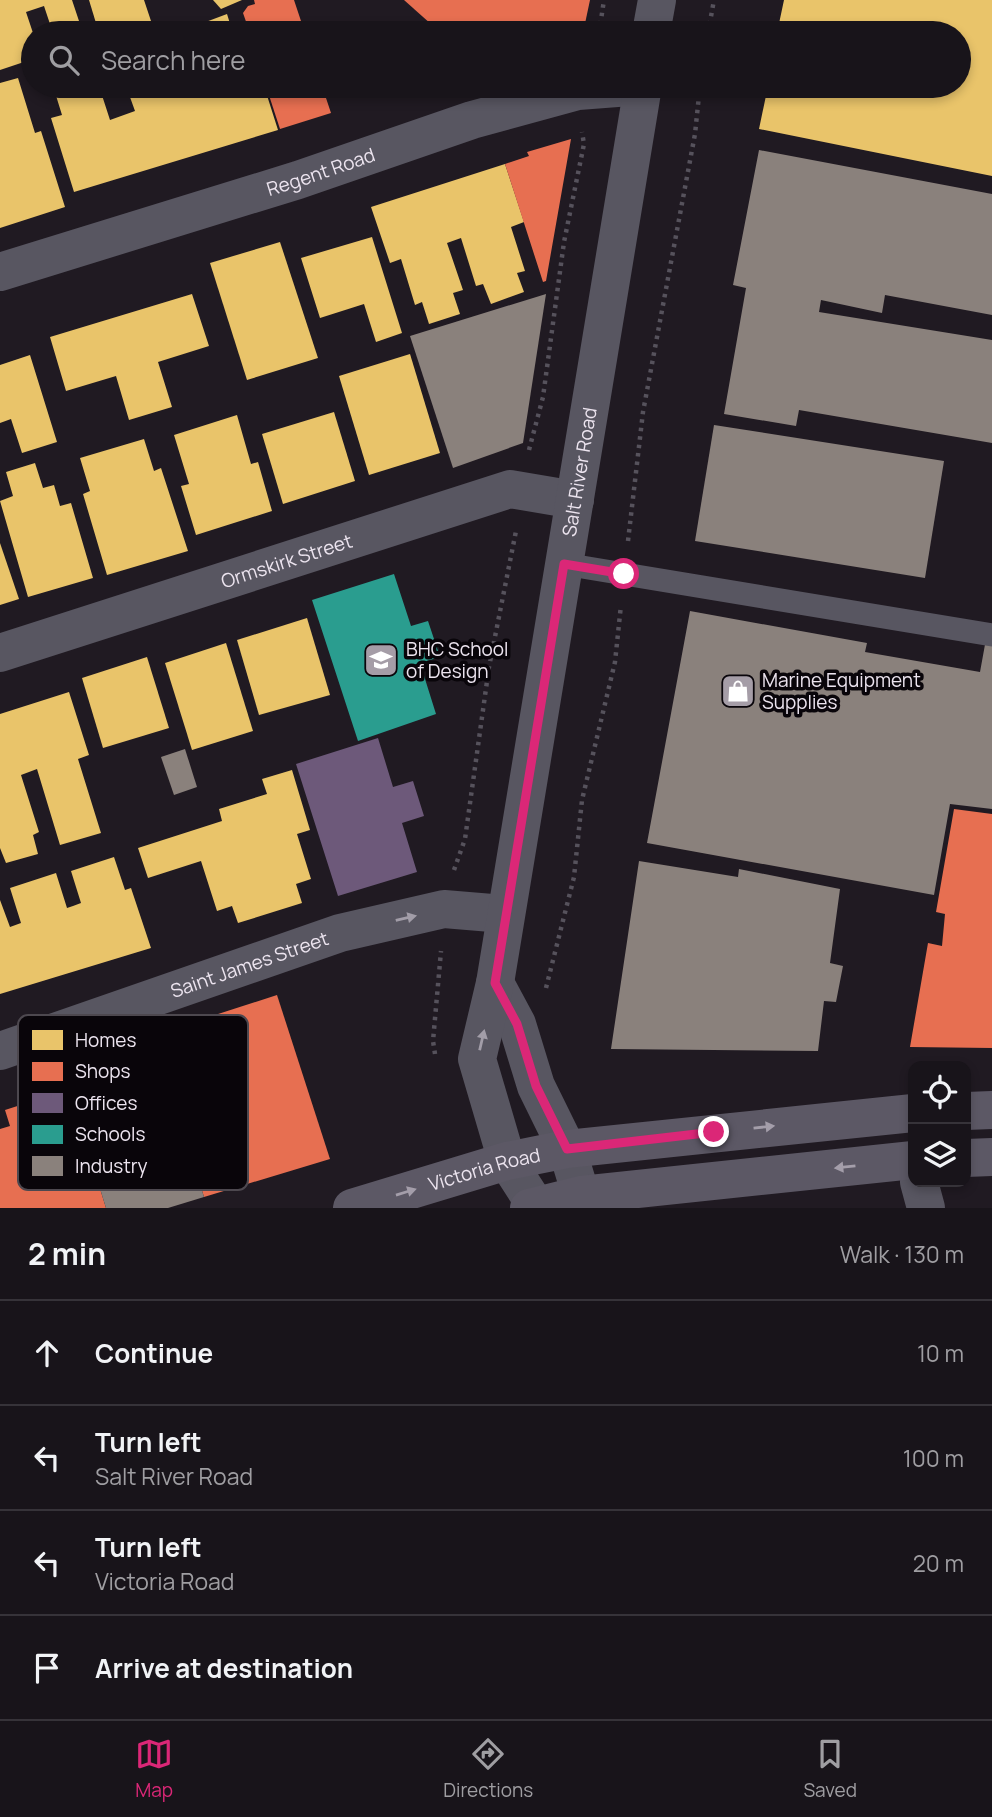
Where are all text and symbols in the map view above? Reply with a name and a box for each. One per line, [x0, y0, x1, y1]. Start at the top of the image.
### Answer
search box [21, 21, 971, 98]
icon: search [45, 41, 83, 79]
text: Search here [101, 42, 246, 78]
street label: Regent Road [263, 141, 378, 202]
street label: Salt River Road [556, 405, 603, 538]
street label: Ormskirk Street [218, 528, 356, 594]
route start [608, 558, 639, 589]
place label: BHC School of Design [406, 636, 508, 684]
school or university icon: BHC School of Design [362, 641, 400, 679]
place label: Marine Equipment Supplies [762, 667, 921, 715]
shop icon: Marine Equipment Supplies [719, 672, 757, 710]
one-way arrow [395, 912, 417, 923]
street label: Saint James Street [167, 925, 332, 1004]
legend [18, 1015, 248, 1190]
text: Homes [75, 1027, 136, 1053]
one-way arrow [476, 1029, 487, 1051]
text: Shops [75, 1058, 130, 1084]
map controls [908, 1061, 971, 1187]
button: locate [908, 1061, 971, 1124]
text: Offices [75, 1090, 137, 1116]
route end [698, 1116, 729, 1147]
text: Schools [75, 1121, 145, 1147]
one-way arrow [754, 1121, 776, 1132]
button: layers [908, 1124, 971, 1187]
street label: Victoria Road [425, 1142, 543, 1197]
text: Industry [75, 1153, 148, 1179]
one-way arrow [834, 1162, 856, 1173]
one-way arrow [395, 1187, 416, 1197]
text: 2 min [28, 1233, 106, 1274]
text: Walk · 130 m [840, 1238, 964, 1270]
icon: ahead [28, 1334, 66, 1372]
text: Continue [95, 1335, 213, 1371]
text: 10 m [917, 1337, 964, 1369]
text: Turn left [95, 1424, 202, 1460]
icon: left [28, 1439, 66, 1477]
text: 100 m [903, 1442, 964, 1474]
text: Salt River Road [95, 1460, 253, 1492]
text: Turn left [95, 1529, 202, 1565]
icon: left [28, 1544, 66, 1582]
text: 20 m [913, 1547, 964, 1579]
text: Victoria Road [95, 1565, 234, 1597]
icon: arrive [28, 1649, 66, 1687]
text: Arrive at destination [95, 1650, 353, 1686]
tab: Map [135, 1735, 173, 1803]
tab: Directions [443, 1735, 533, 1803]
tab: Saved [803, 1735, 857, 1803]

